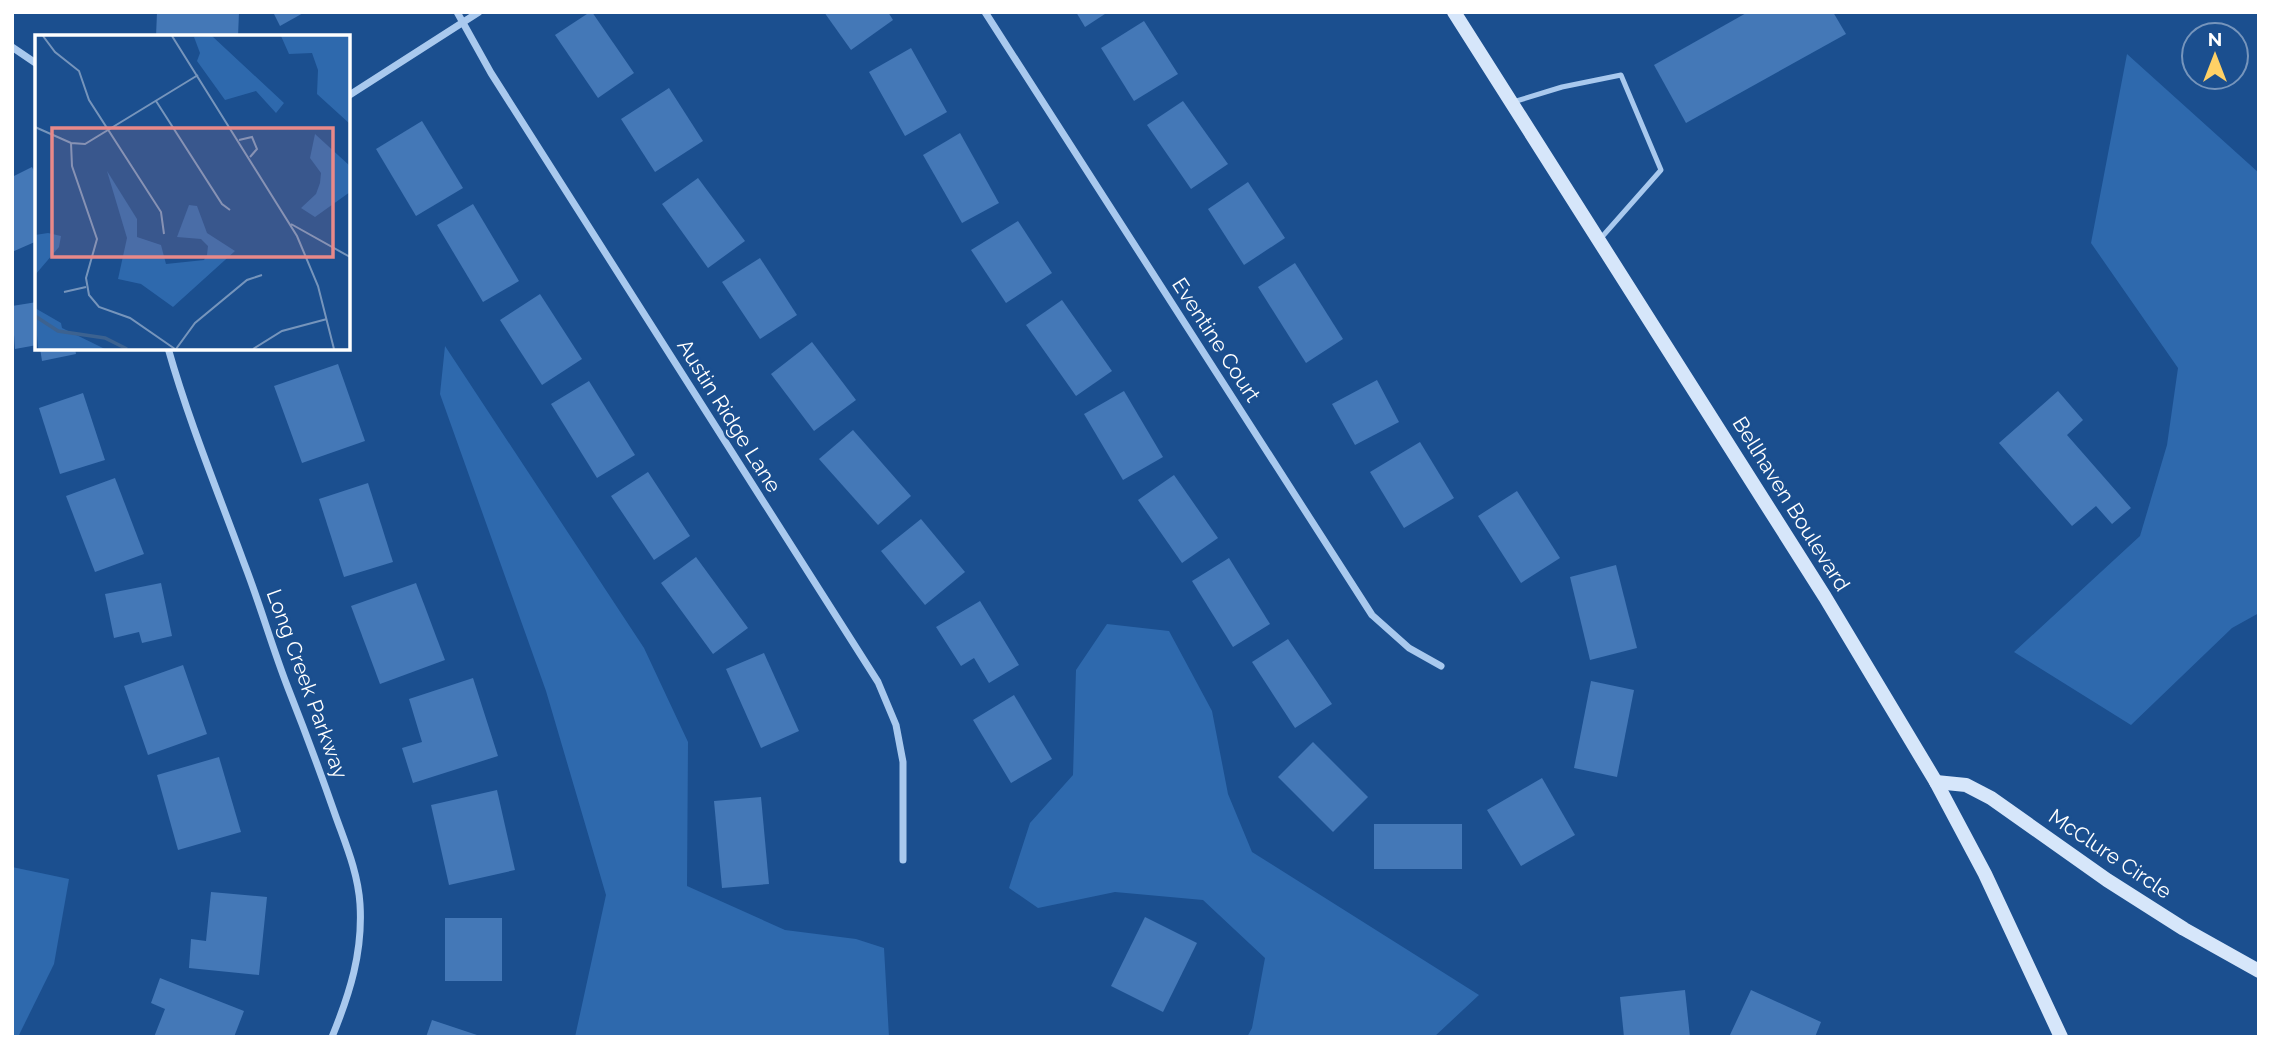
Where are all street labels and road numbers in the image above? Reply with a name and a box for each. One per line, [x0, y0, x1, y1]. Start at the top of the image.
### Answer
street label: Eventine Court [1167, 273, 1266, 406]
street label: Austin Ridge Lane [672, 335, 787, 497]
street label: Bellhaven Boulevard [1728, 412, 1855, 596]
street label: Long Creek Parkway [262, 586, 353, 782]
street label: McClure Circle [2044, 803, 2176, 904]

